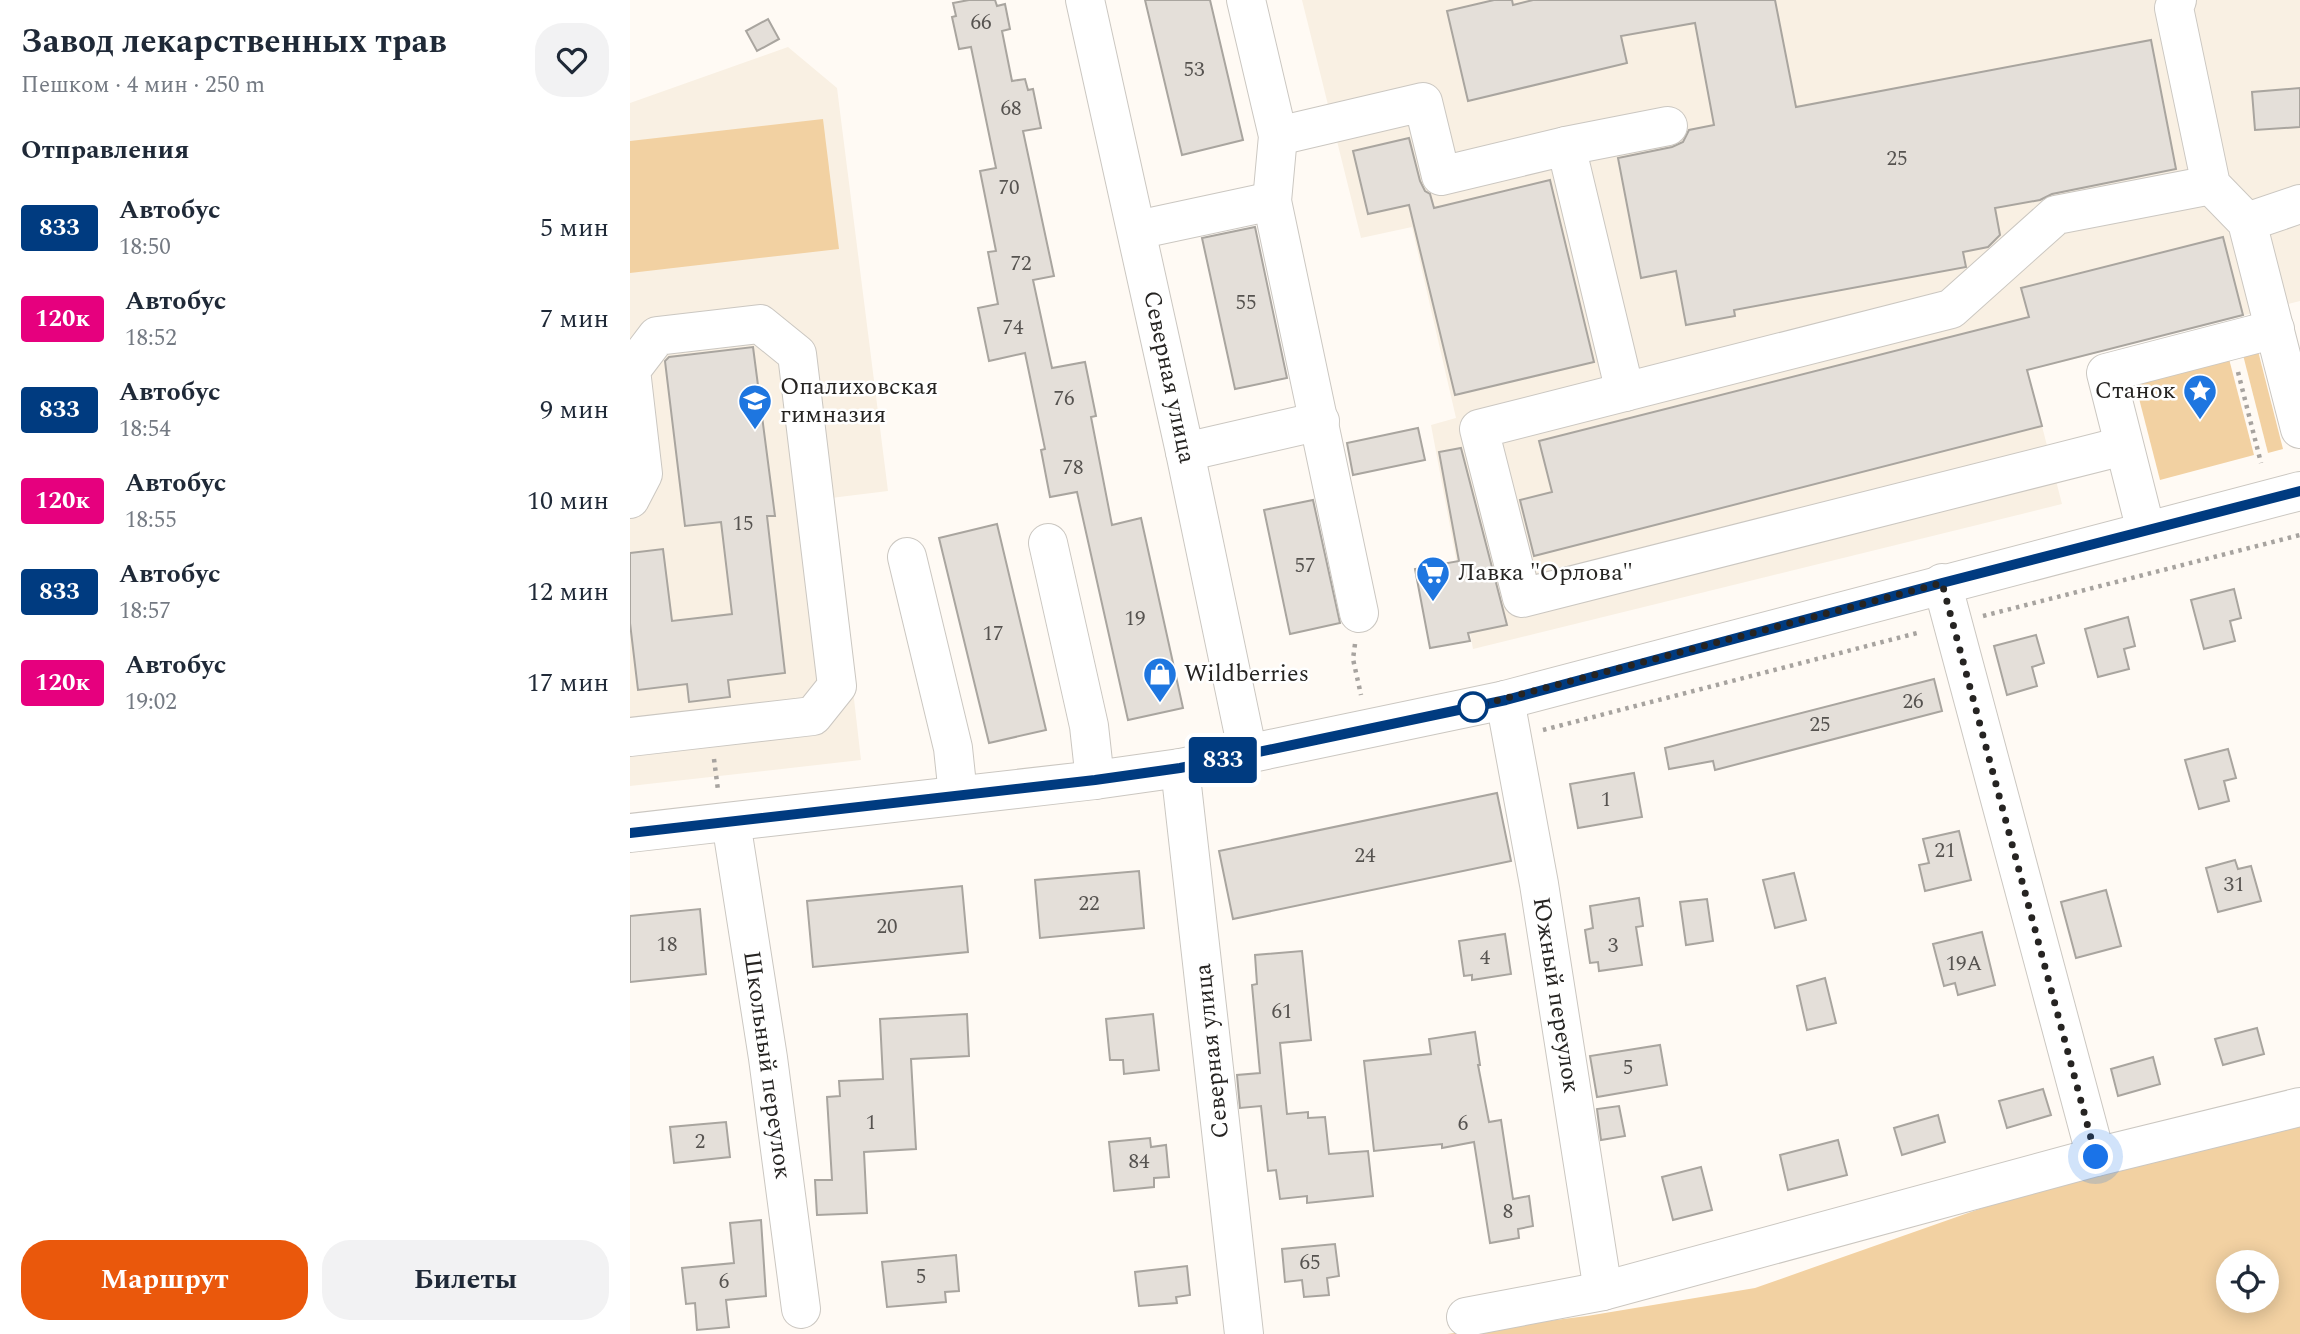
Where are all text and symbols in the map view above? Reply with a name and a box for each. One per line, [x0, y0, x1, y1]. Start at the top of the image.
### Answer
house number: 66 [971, 7, 992, 39]
text: Завод лекарственных трав [21, 17, 446, 67]
button: heart [535, 23, 609, 97]
house number: 53 [1184, 54, 1205, 86]
text: Пешком · 4 мин · 250 m [21, 68, 265, 103]
house number: 68 [1001, 93, 1022, 125]
text: Отправления [21, 130, 189, 170]
house number: 25 [1887, 143, 1908, 175]
house number: 70 [999, 172, 1020, 204]
text: Автобус [119, 190, 221, 230]
text: 5 мин [540, 208, 609, 248]
text: 833 [39, 210, 80, 246]
text: 18:50 [119, 230, 171, 265]
house number: 72 [1011, 248, 1032, 280]
text: Автобус [125, 281, 226, 321]
street label: Северная улица [1133, 287, 1205, 467]
house number: 55 [1236, 287, 1257, 319]
text: 7 мин [540, 299, 609, 339]
text: 120к [35, 301, 90, 337]
house number: 74 [1003, 312, 1024, 344]
text: 18:52 [125, 321, 177, 356]
place label: Опалиховская гимназия [780, 369, 938, 433]
text: Автобус [119, 372, 221, 412]
place icon: Станок [2181, 372, 2219, 421]
place label: Станок [2095, 373, 2176, 409]
school or university icon: Опалиховская гимназия [736, 382, 774, 431]
house number: 76 [1054, 383, 1075, 415]
text: 9 мин [540, 390, 609, 430]
text: 833 [39, 392, 80, 428]
text: 18:54 [119, 412, 171, 447]
house number: 78 [1063, 452, 1084, 484]
text: Автобус [125, 463, 226, 503]
text: 10 мин [527, 481, 609, 521]
text: 120к [35, 483, 90, 519]
text: 18:55 [125, 503, 177, 538]
house number: 15 [733, 508, 754, 540]
house number: 57 [1295, 550, 1316, 582]
text: Автобус [119, 554, 221, 594]
supermarket icon: Лавка "Орлова" [1414, 554, 1452, 603]
place label: Лавка "Орлова" [1458, 555, 1633, 591]
text: 12 мин [527, 572, 609, 612]
text: 833 [39, 574, 80, 610]
text: 18:57 [119, 594, 171, 629]
house number: 19 [1125, 603, 1146, 635]
house number: 17 [983, 618, 1004, 650]
text: Автобус [125, 645, 226, 685]
shop icon: Wildberries [1141, 655, 1179, 704]
place label: Wildberries [1184, 656, 1309, 692]
text: 17 мин [527, 663, 609, 703]
text: 120к [35, 665, 90, 701]
text: 19:02 [125, 685, 177, 720]
house number: 26 [1903, 686, 1924, 718]
unlabelled marker [1458, 692, 1488, 722]
house number: 25 [1810, 709, 1831, 741]
line badge: 833 [1183, 737, 1263, 783]
text: 833 [1203, 742, 1243, 778]
house number: 1 [1601, 784, 1611, 816]
house number: 21 [1935, 835, 1956, 867]
house number: 24 [1355, 840, 1376, 872]
house number: 31 [2224, 869, 2245, 901]
house number: 22 [1079, 888, 1100, 920]
street label: Южный переулок [1523, 894, 1589, 1096]
house number: 20 [877, 911, 898, 943]
house number: 18 [657, 929, 678, 961]
house number: 3 [1608, 930, 1619, 962]
house number: 4 [1480, 942, 1491, 974]
street label: Школьный переулок [733, 948, 801, 1182]
house number: 19А [1946, 948, 1983, 980]
street label: Северная улица [1185, 961, 1239, 1140]
house number: 61 [1272, 996, 1293, 1028]
house number: 5 [1623, 1052, 1633, 1084]
house number: 1 [866, 1107, 876, 1139]
house number: 6 [1458, 1108, 1468, 1140]
house number: 2 [695, 1126, 705, 1158]
your location [2078, 1139, 2113, 1174]
house number: 84 [1129, 1146, 1150, 1178]
house number: 8 [1503, 1196, 1513, 1228]
button: Маршрут [21, 1240, 308, 1320]
button: Билеты [322, 1240, 609, 1320]
house number: 65 [1300, 1247, 1321, 1279]
map controls [2216, 1250, 2279, 1313]
button: locate [2216, 1250, 2279, 1313]
house number: 5 [916, 1261, 926, 1293]
house number: 6 [719, 1266, 729, 1298]

